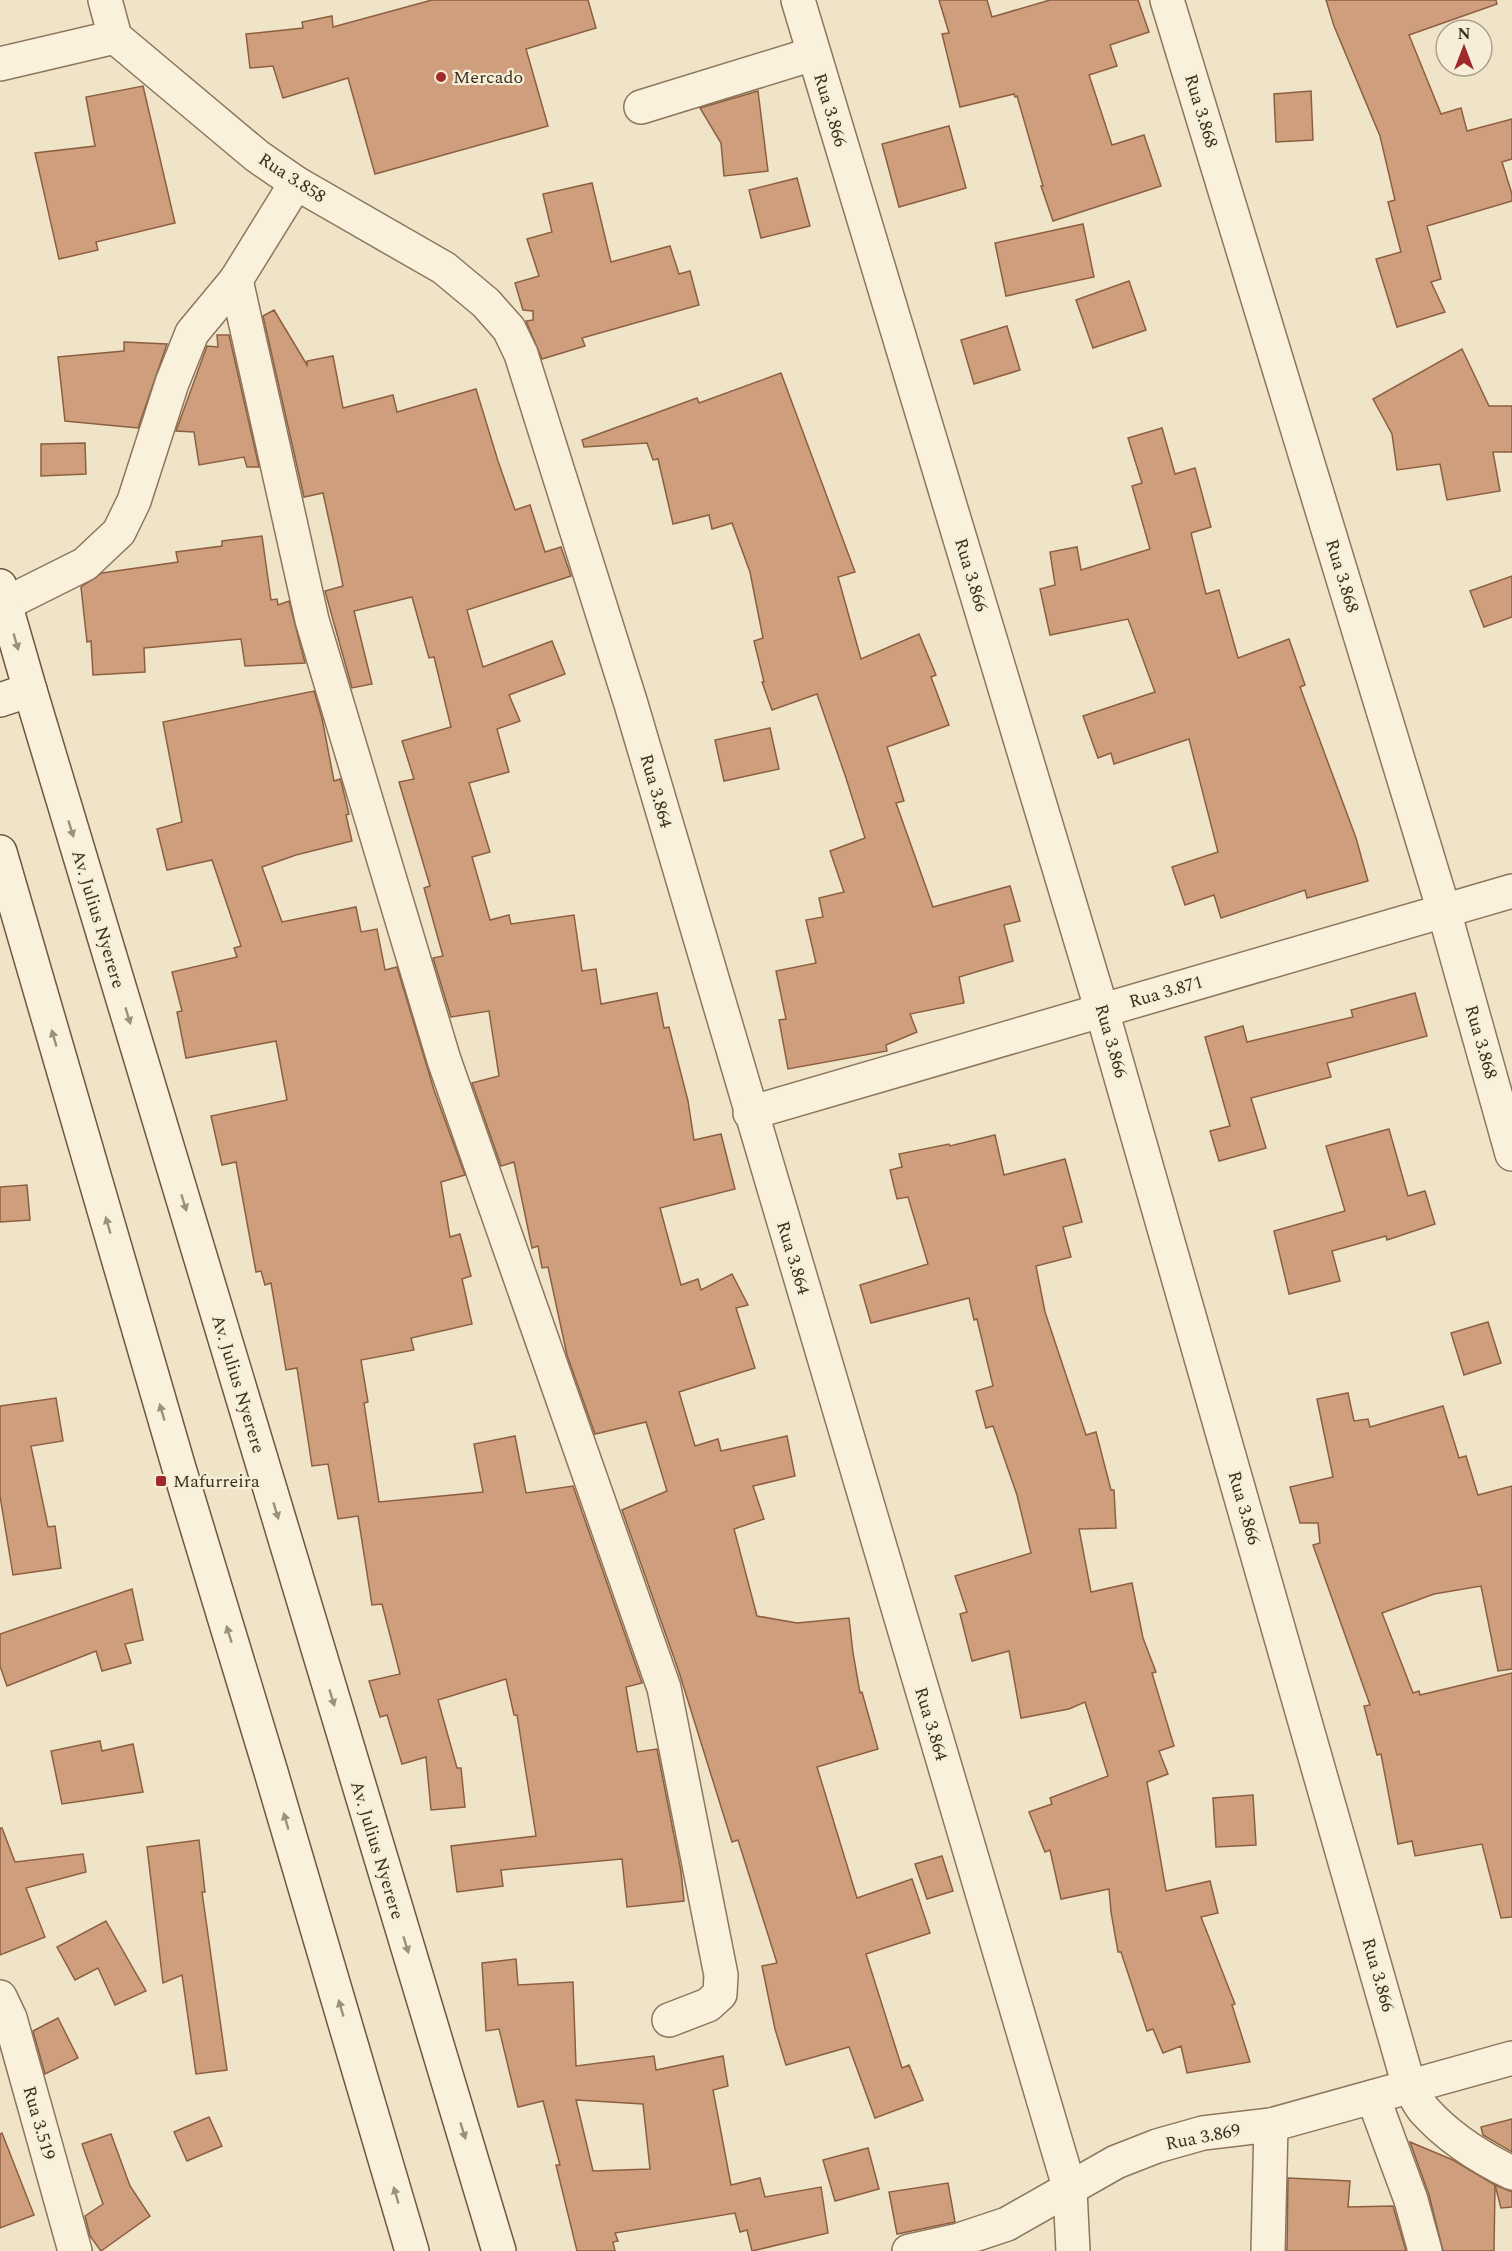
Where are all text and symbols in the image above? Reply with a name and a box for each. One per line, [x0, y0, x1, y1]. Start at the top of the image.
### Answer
north arrow [1434, 18, 1494, 78]
text: N [1457, 22, 1471, 46]
place label: Mercado [453, 64, 523, 91]
marker: Mercado [434, 70, 448, 84]
street label: Rua 3.866 [806, 70, 854, 150]
street label: Rua 3.868 [1177, 71, 1225, 151]
street label: Rua 3.858 [253, 146, 331, 210]
street label: Rua 3.866 [947, 535, 995, 615]
street label: Rua 3.868 [1318, 536, 1366, 616]
one-way arrow [12, 633, 21, 651]
street label: Rua 3.864 [633, 751, 679, 831]
one-way arrow [67, 820, 76, 838]
street label: Av. Julius Nyerere [64, 846, 132, 992]
street label: Rua 3.871 [1126, 969, 1206, 1015]
street label: Rua 3.866 [1088, 1001, 1134, 1081]
street label: Rua 3.868 [1458, 1002, 1504, 1082]
one-way arrow [124, 1007, 133, 1025]
one-way arrow [49, 1028, 58, 1046]
one-way arrow [180, 1194, 189, 1212]
one-way arrow [103, 1216, 112, 1234]
street label: Rua 3.864 [769, 1218, 817, 1298]
street label: Av. Julius Nyerere [204, 1311, 272, 1457]
one-way arrow [157, 1403, 166, 1421]
place label: Mafurreira [173, 1468, 260, 1495]
street label: Rua 3.866 [1221, 1468, 1267, 1548]
marker: Mafurreira [154, 1474, 168, 1488]
one-way arrow [272, 1502, 281, 1520]
one-way arrow [224, 1625, 233, 1643]
street label: Rua 3.864 [907, 1684, 955, 1764]
one-way arrow [328, 1689, 337, 1707]
street label: Av. Julius Nyerere [343, 1777, 411, 1923]
one-way arrow [281, 1812, 290, 1830]
street label: Rua 3.866 [1355, 1935, 1401, 2015]
one-way arrow [402, 1936, 411, 1954]
one-way arrow [336, 1999, 345, 2017]
street label: Rua 3.519 [16, 2083, 62, 2163]
street label: Rua 3.869 [1163, 2117, 1243, 2157]
one-way arrow [459, 2123, 468, 2141]
one-way arrow [391, 2186, 400, 2204]

